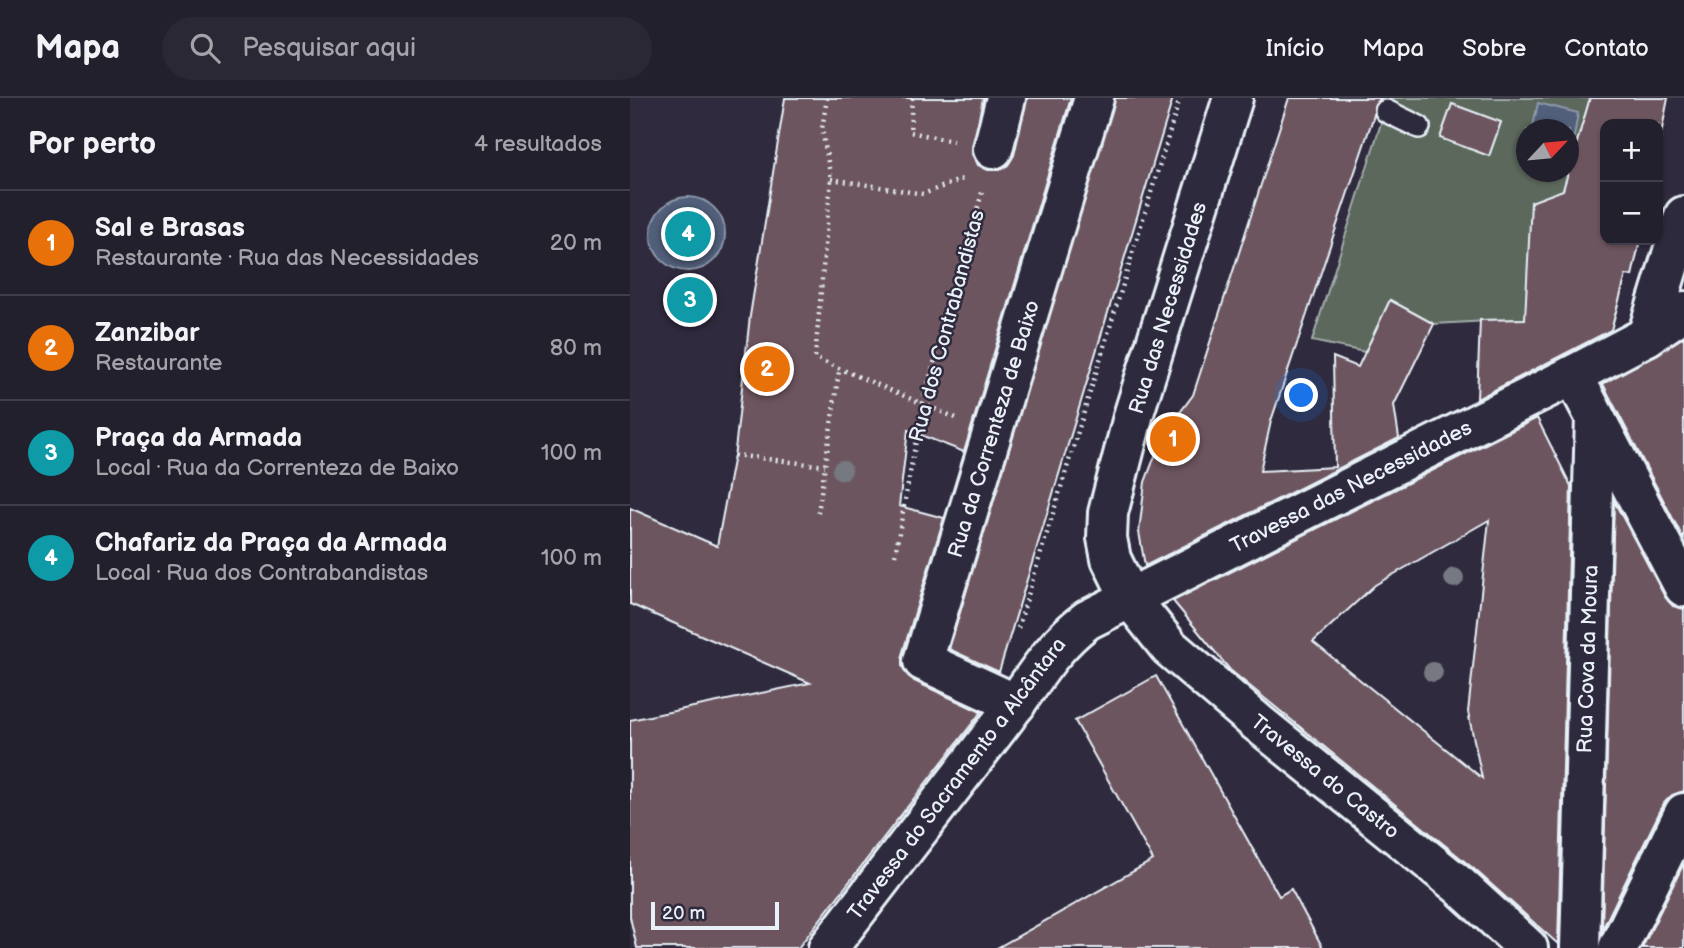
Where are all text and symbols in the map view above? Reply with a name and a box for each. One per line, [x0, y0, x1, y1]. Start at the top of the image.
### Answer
search box [162, 17, 652, 80]
text: Mapa [35, 28, 120, 68]
icon: search [186, 29, 224, 67]
text: Pesquisar aqui [242, 33, 416, 64]
text: Início [1266, 34, 1324, 63]
text: Mapa [1362, 34, 1424, 63]
text: Sobre [1462, 34, 1526, 63]
text: Contato [1564, 34, 1649, 63]
north arrow [1516, 119, 1579, 182]
map controls [1600, 119, 1663, 245]
button: + [1600, 119, 1663, 182]
text: Por perto [28, 126, 156, 162]
text: 4 resultados [474, 130, 602, 158]
button: − [1600, 182, 1663, 245]
street label: Rua das Necessidades [1124, 199, 1212, 417]
street label: Rua dos Contrabandistas [904, 207, 990, 445]
pin: 4 [665, 208, 711, 260]
text: Sal e Brasas [95, 213, 245, 244]
text: 1 [46, 229, 56, 257]
text: 20 m [550, 229, 602, 257]
text: Restaurante · Rua das Necessidades [95, 244, 479, 272]
pin: 3 [667, 274, 713, 326]
street label: Rua da Correnteza de Baixo [943, 297, 1045, 561]
text: Zanzibar [95, 318, 200, 349]
text: 2 [44, 334, 58, 362]
text: 80 m [550, 334, 602, 362]
pin: 2 [744, 343, 790, 395]
text: Restaurante [95, 349, 222, 377]
your location [1284, 378, 1318, 412]
pin: 1 [1150, 413, 1196, 465]
street label: Travessa das Necessidades [1226, 415, 1476, 559]
text: Praça da Armada [95, 423, 302, 454]
text: 3 [44, 439, 58, 467]
text: 100 m [541, 439, 602, 467]
text: Local · Rua da Correnteza de Baixo [95, 454, 459, 482]
text: Chafariz da Praça da Armada [95, 528, 447, 559]
text: 4 [44, 544, 58, 572]
text: 100 m [541, 544, 602, 572]
text: Local · Rua dos Contrabandistas [95, 559, 428, 587]
street label: Rua Cova da Moura [1572, 564, 1604, 754]
street label: Travessa do Sacramento a Alcântara [843, 633, 1071, 925]
street label: Travessa do Castro [1246, 709, 1404, 845]
scale bar [651, 899, 779, 931]
text: 20 m [662, 902, 705, 925]

